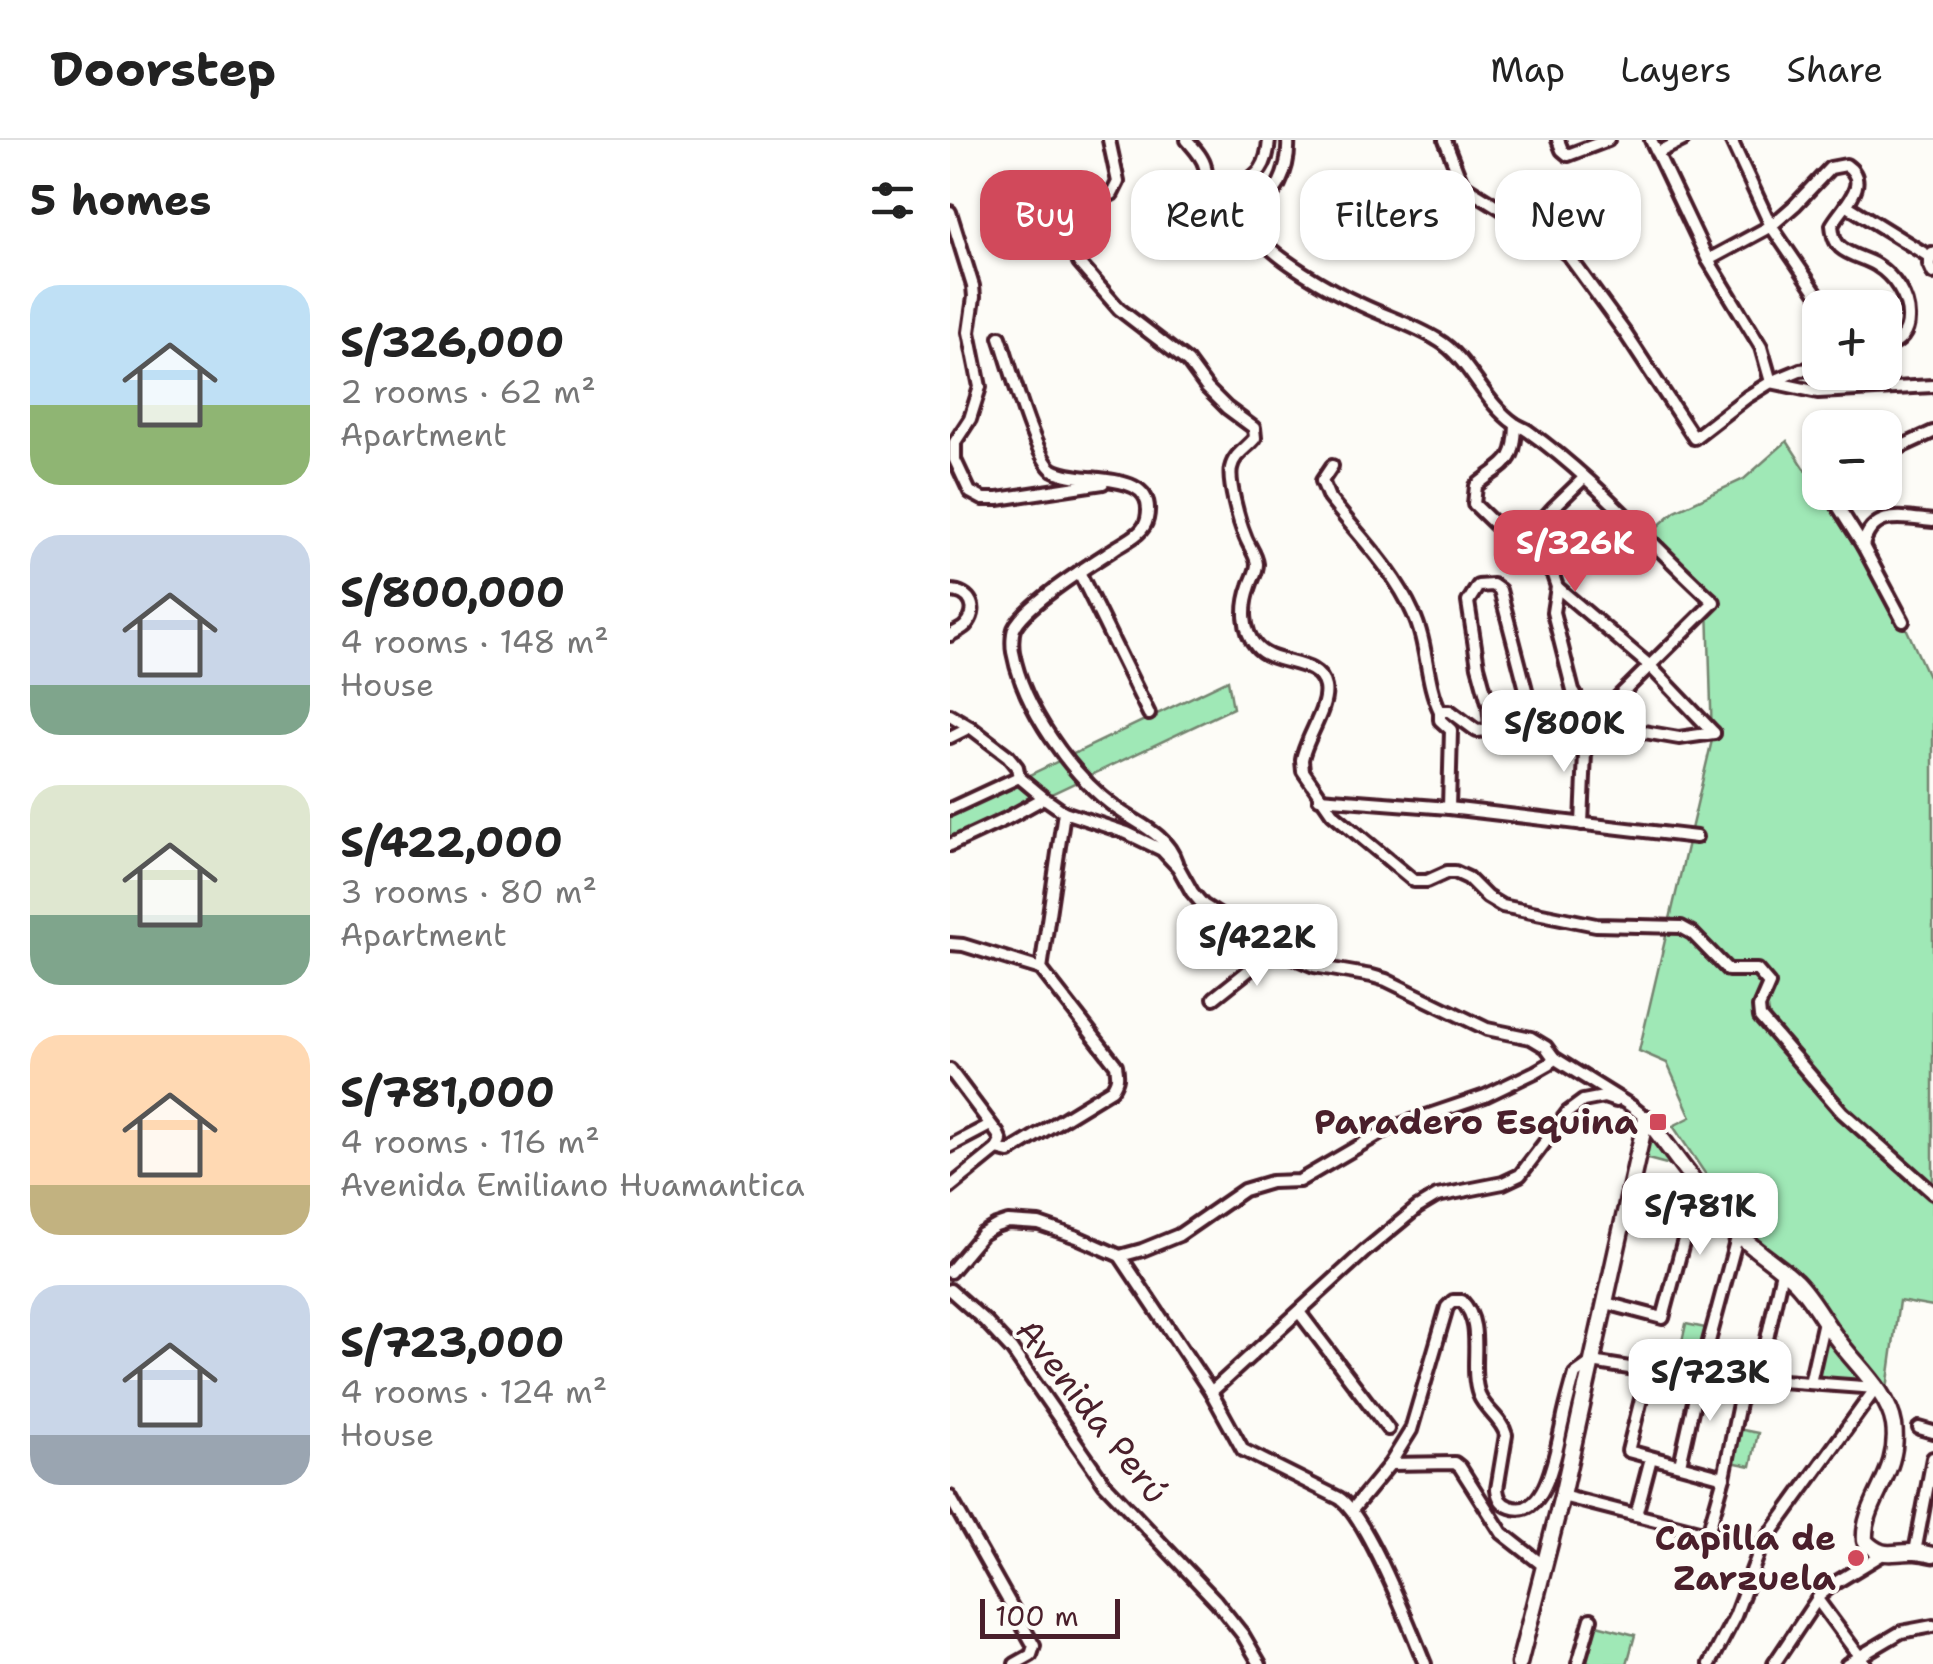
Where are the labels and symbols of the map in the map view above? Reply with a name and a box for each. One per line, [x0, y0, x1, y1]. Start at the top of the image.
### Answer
pin: S/326K [1494, 510, 1656, 595]
pin: S/800K [1483, 690, 1645, 775]
pin: S/422K [1176, 904, 1338, 989]
place label: Paradero Esquina [1314, 1098, 1638, 1145]
marker: Paradero Esquina [1647, 1111, 1669, 1133]
pin: S/781K [1619, 1173, 1781, 1258]
street label: Avenida Perú [1005, 1308, 1179, 1513]
pin: S/723K [1629, 1339, 1791, 1424]
place label: Capilla de Zarzuela [1655, 1514, 1836, 1601]
marker: Capilla de Zarzuela [1845, 1547, 1867, 1569]
scale bar [980, 1594, 1120, 1638]

